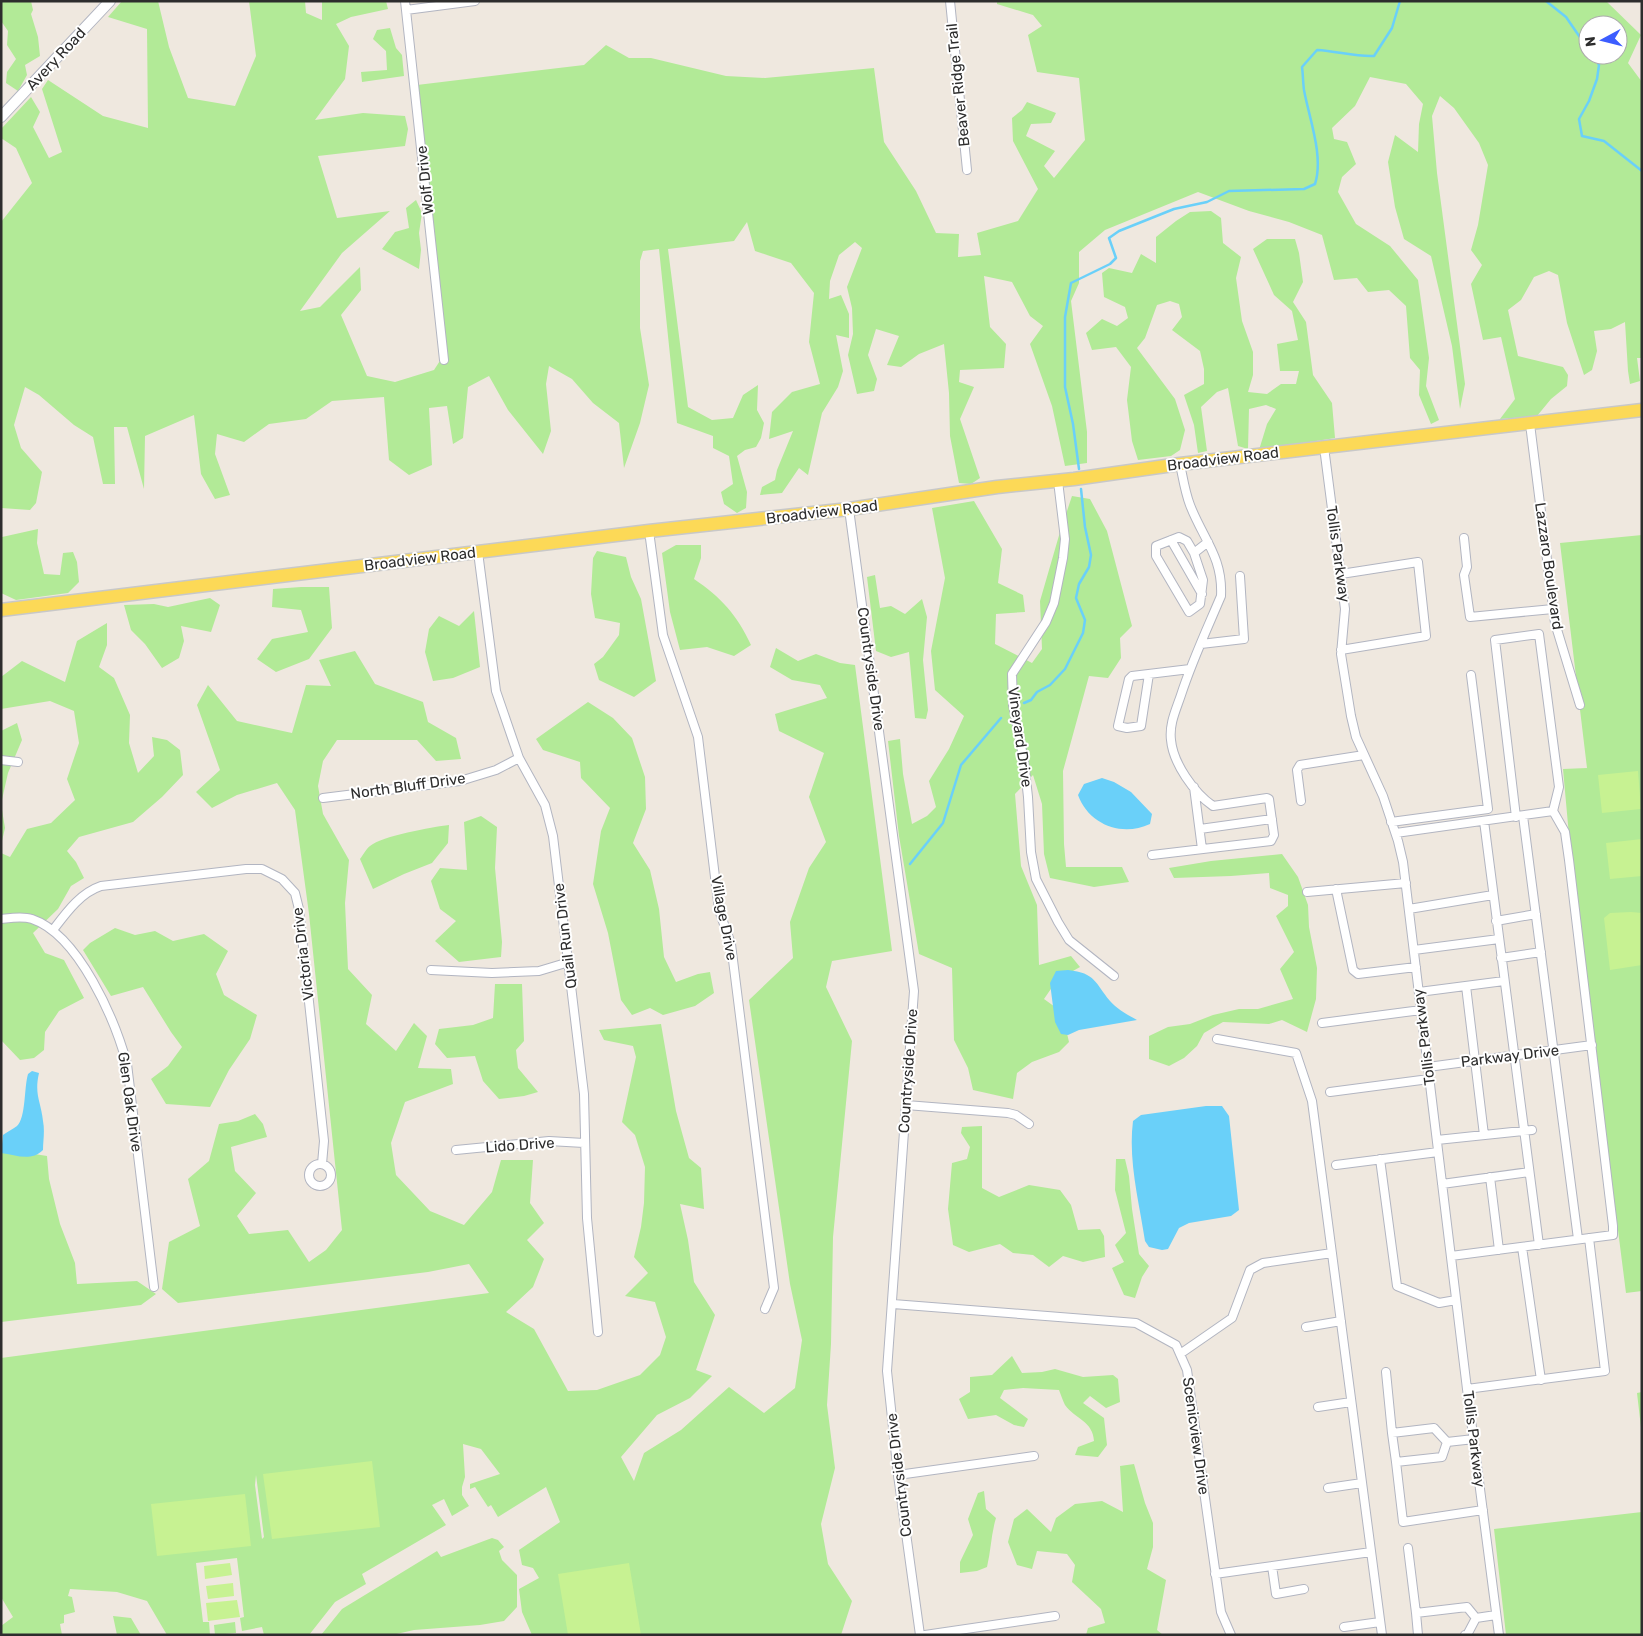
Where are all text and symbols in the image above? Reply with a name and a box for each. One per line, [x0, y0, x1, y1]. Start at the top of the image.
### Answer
north arrow [1578, 15, 1628, 65]
street label: Beaver Ridge Trail [943, 23, 973, 147]
street label: Avery Road [23, 24, 89, 94]
text: N [1582, 35, 1600, 48]
street label: Wolf Drive [412, 145, 438, 215]
street label: Broadview Road [1166, 443, 1280, 475]
street label: Broadview Road [765, 496, 879, 528]
street label: Lazzaro Boulevard [1531, 501, 1567, 631]
street label: Tollis Parkway [1322, 504, 1354, 604]
street label: Broadview Road [363, 543, 477, 575]
street label: Countryside Drive [853, 606, 889, 732]
street label: Vineyard Drive [1004, 686, 1036, 788]
street label: North Bluff Drive [349, 769, 467, 803]
street label: Village Drive [707, 874, 741, 962]
street label: Quail Run Drive [550, 882, 580, 990]
street label: Victoria Drive [288, 906, 318, 1002]
street label: Tollis Parkway [1409, 988, 1439, 1086]
street label: Countryside Drive [895, 1008, 921, 1134]
street label: Parkway Drive [1460, 1041, 1560, 1071]
street label: Glen Oak Drive [114, 1051, 146, 1153]
street label: Lido Drive [485, 1134, 555, 1156]
street label: Scenicview Drive [1179, 1376, 1213, 1496]
street label: Tollis Parkway [1459, 1390, 1489, 1488]
street label: Countryside Drive [882, 1412, 916, 1538]

